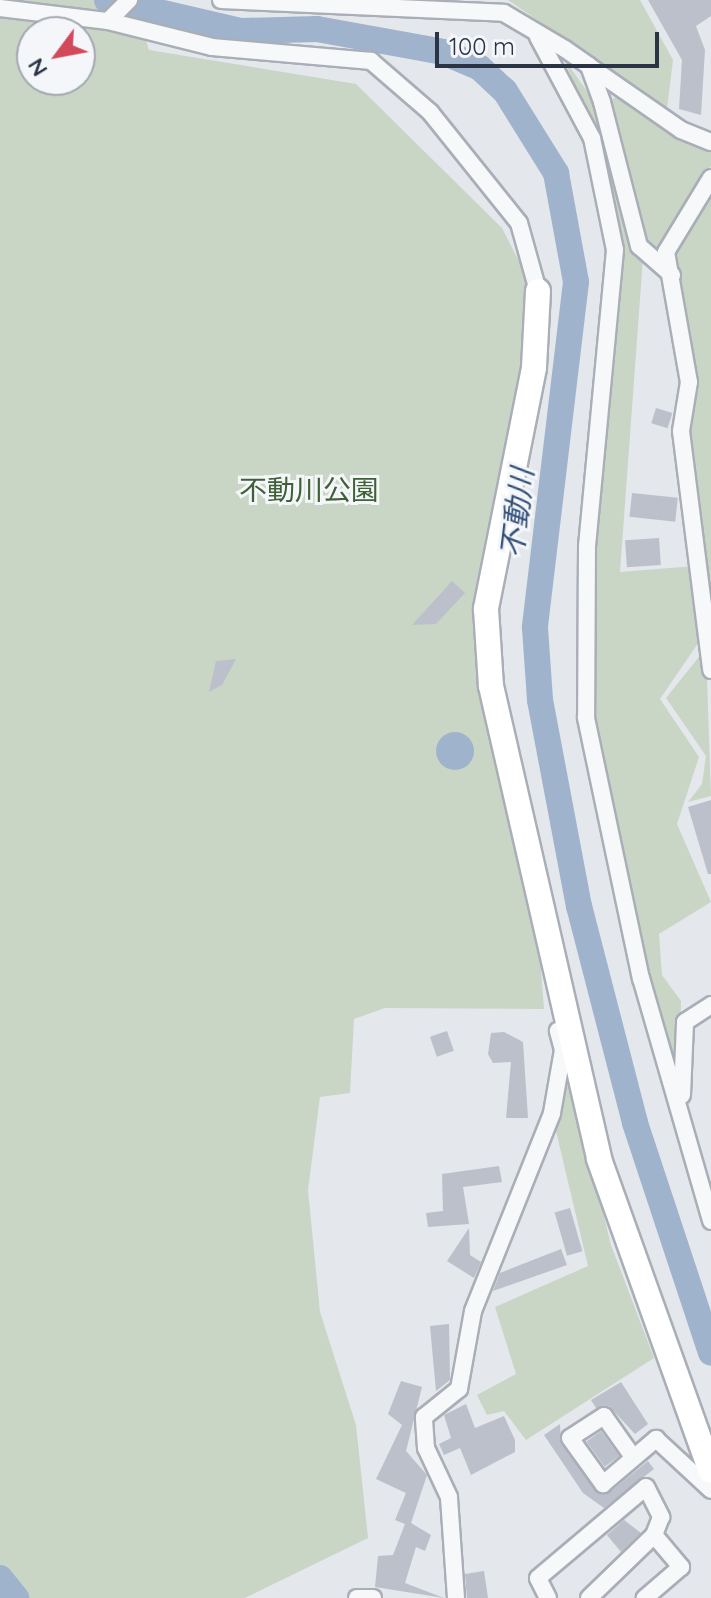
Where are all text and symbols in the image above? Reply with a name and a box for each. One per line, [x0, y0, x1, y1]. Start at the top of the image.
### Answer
north arrow [16, 16, 96, 96]
scale bar [439, 16, 663, 66]
text: 100 m [449, 31, 515, 61]
text: N [21, 53, 54, 82]
water label: 不動川 [494, 466, 540, 560]
park label: 不動川公園 [239, 473, 379, 507]

